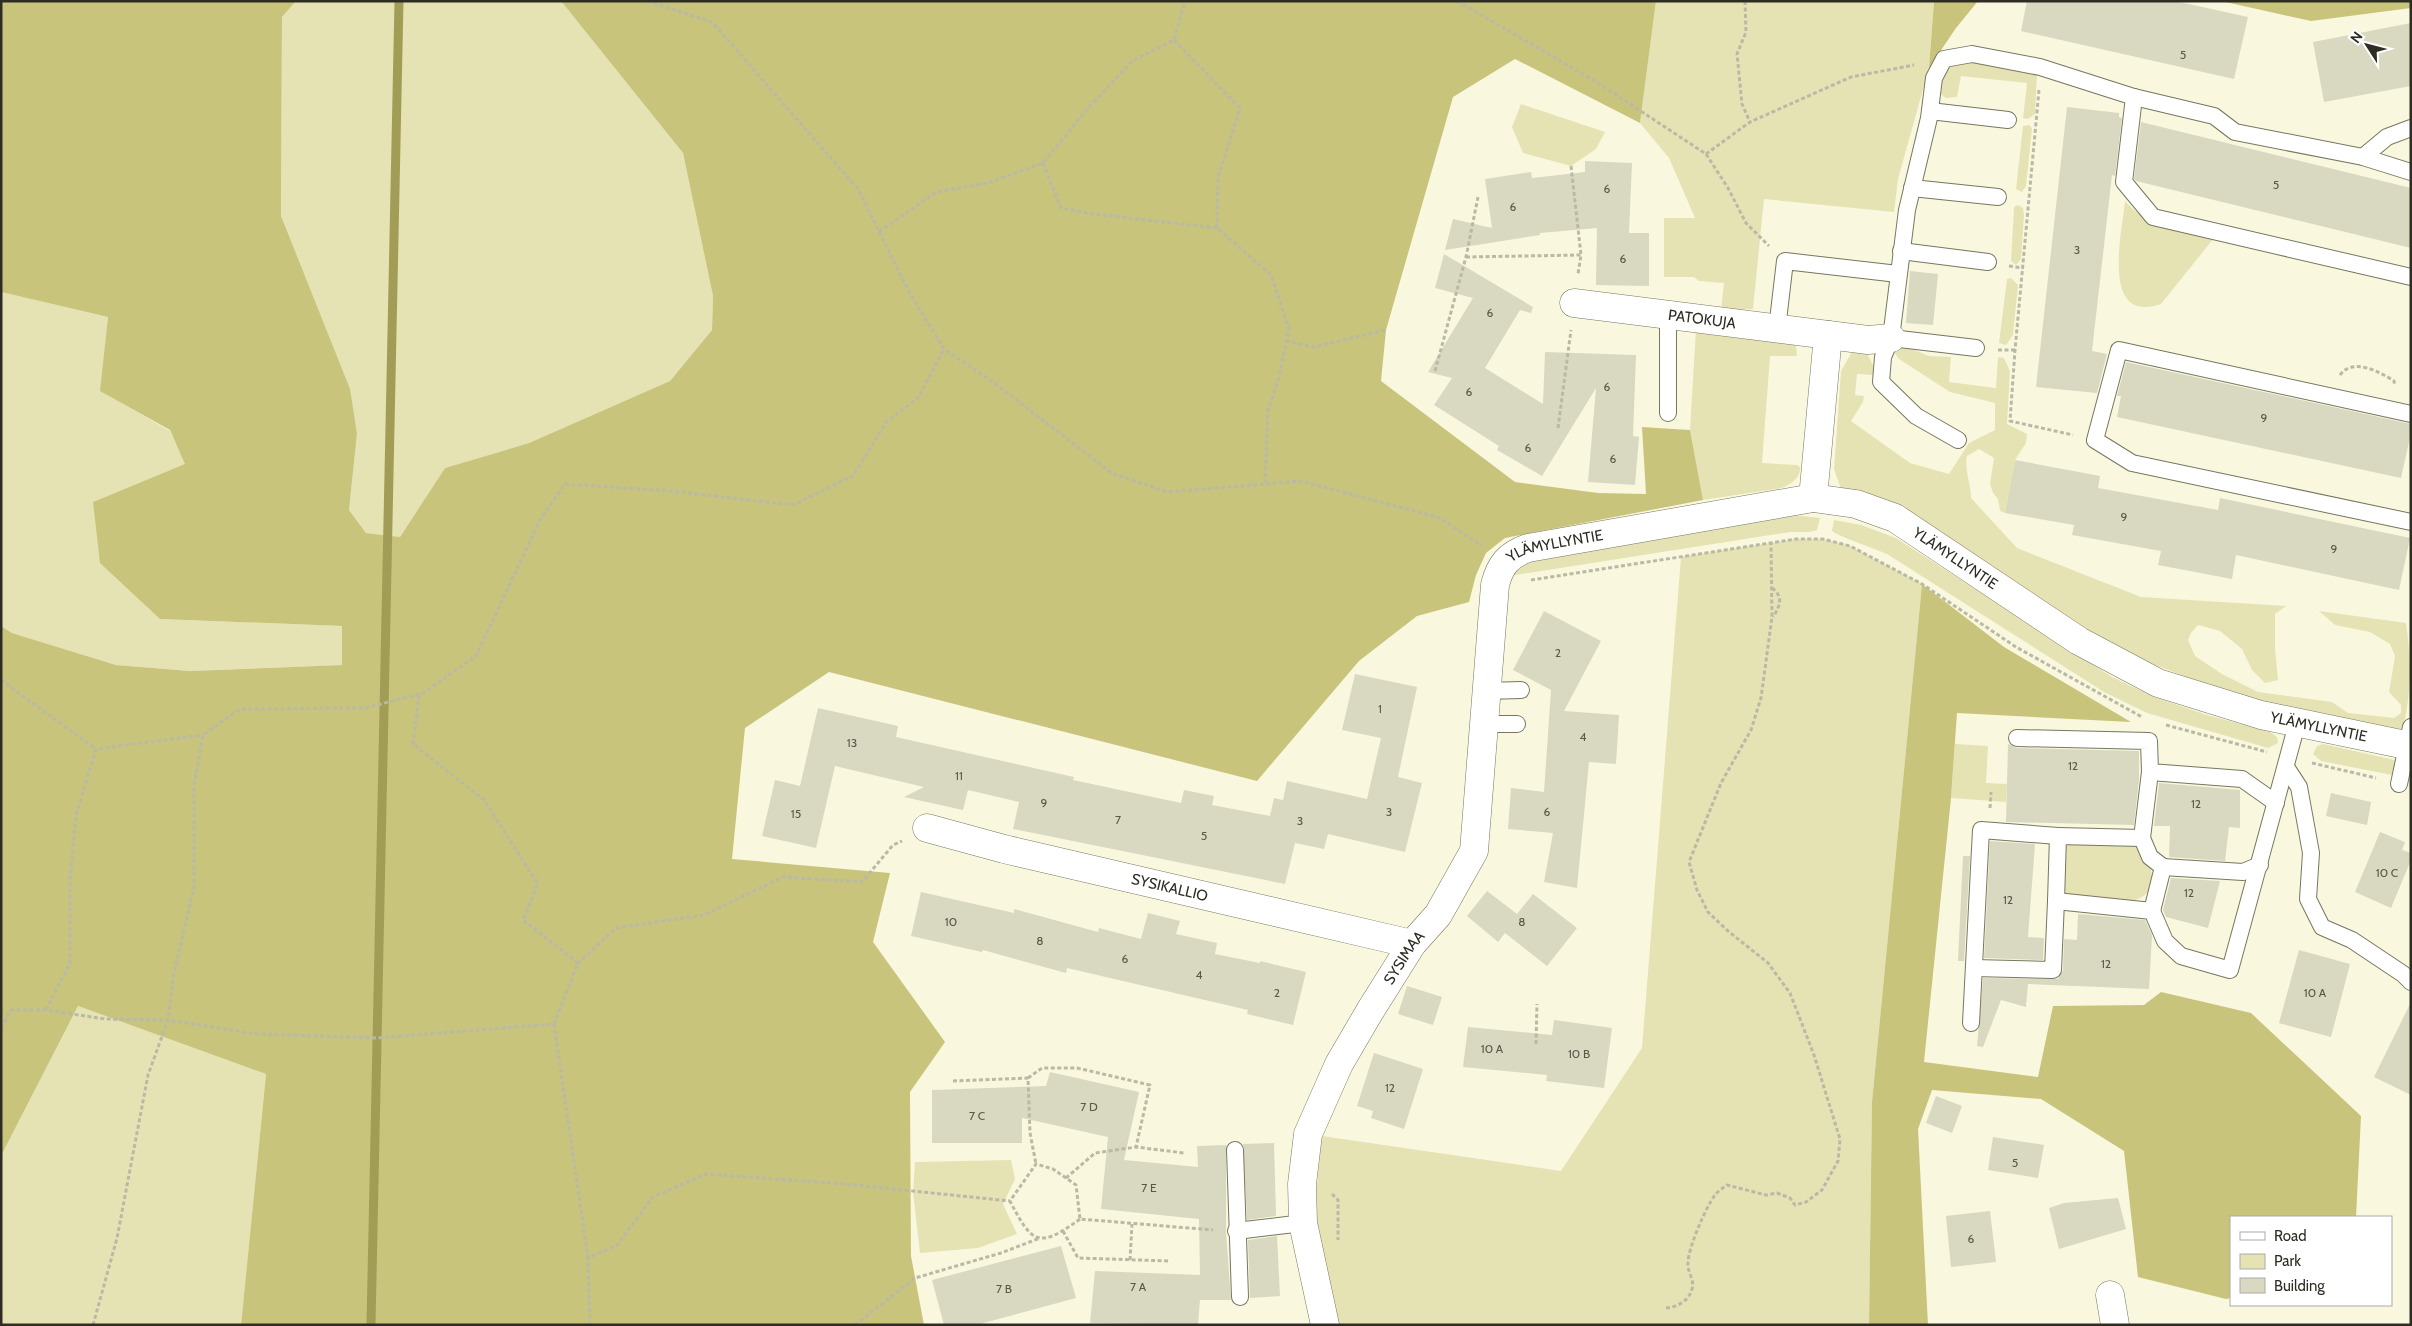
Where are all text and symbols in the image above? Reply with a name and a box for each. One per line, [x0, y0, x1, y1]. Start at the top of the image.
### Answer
north arrow [2342, 20, 2392, 70]
text: N [2346, 28, 2367, 47]
house number: 5 [2180, 47, 2186, 62]
house number: 5 [2273, 177, 2279, 192]
house number: 6 [1604, 181, 1611, 196]
house number: 6 [1510, 199, 1517, 214]
house number: 3 [2074, 242, 2080, 257]
house number: 6 [1620, 251, 1627, 266]
house number: 6 [1487, 305, 1494, 320]
street label: PATOKUJA [1667, 306, 1738, 332]
house number: 6 [1604, 379, 1611, 394]
house number: 6 [1466, 384, 1473, 399]
house number: 9 [2261, 410, 2268, 425]
house number: 6 [1525, 440, 1532, 455]
house number: 6 [1610, 451, 1617, 466]
house number: 9 [2121, 509, 2128, 524]
street label: YLÄMYLLYNTIE [1909, 523, 2001, 593]
street label: YLÄMYLLYNTIE [1502, 526, 1604, 567]
house number: 9 [2331, 541, 2338, 556]
house number: 2 [1555, 645, 1561, 660]
house number: 1 [1378, 701, 1382, 716]
street label: YLÄMYLLYNTIE [2268, 708, 2369, 746]
house number: 4 [1580, 729, 1587, 744]
house number: 13 [847, 735, 857, 750]
house number: 12 [2068, 758, 2078, 773]
house number: 11 [955, 768, 963, 783]
house number: 9 [1041, 795, 1048, 810]
house number: 12 [2191, 796, 2201, 811]
house number: 3 [1386, 804, 1392, 819]
house number: 6 [1544, 804, 1551, 819]
house number: 15 [791, 806, 801, 821]
house number: 7 [1115, 812, 1121, 827]
house number: 3 [1297, 813, 1303, 828]
house number: 5 [1201, 828, 1207, 843]
house number: 10 C [2376, 865, 2398, 880]
street label: SYSIKALLIO [1130, 870, 1210, 905]
house number: 12 [2184, 885, 2194, 900]
house number: 12 [2003, 892, 2013, 907]
house number: 10 [945, 914, 957, 929]
house number: 8 [1518, 914, 1526, 929]
street label: SYSIMAA [1380, 927, 1429, 988]
house number: 8 [1036, 933, 1044, 948]
house number: 6 [1122, 951, 1129, 966]
house number: 12 [2101, 956, 2111, 971]
house number: 4 [1196, 967, 1203, 982]
house number: 2 [1274, 985, 1280, 1000]
house number: 10 A [2304, 985, 2327, 1000]
house number: 10 A [1481, 1041, 1504, 1056]
house number: 10 B [1568, 1046, 1590, 1061]
house number: 12 [1385, 1080, 1395, 1095]
house number: 7 D [1080, 1099, 1098, 1114]
house number: 7 C [969, 1108, 985, 1123]
house number: 5 [2012, 1155, 2018, 1170]
house number: 7 E [1141, 1180, 1157, 1195]
legend [2230, 1216, 2392, 1306]
text: Road [2274, 1227, 2307, 1245]
house number: 6 [1968, 1231, 1975, 1246]
text: Park [2274, 1252, 2301, 1270]
text: Building [2274, 1277, 2325, 1295]
house number: 7 A [1130, 1279, 1147, 1294]
house number: 7 B [996, 1281, 1012, 1296]

